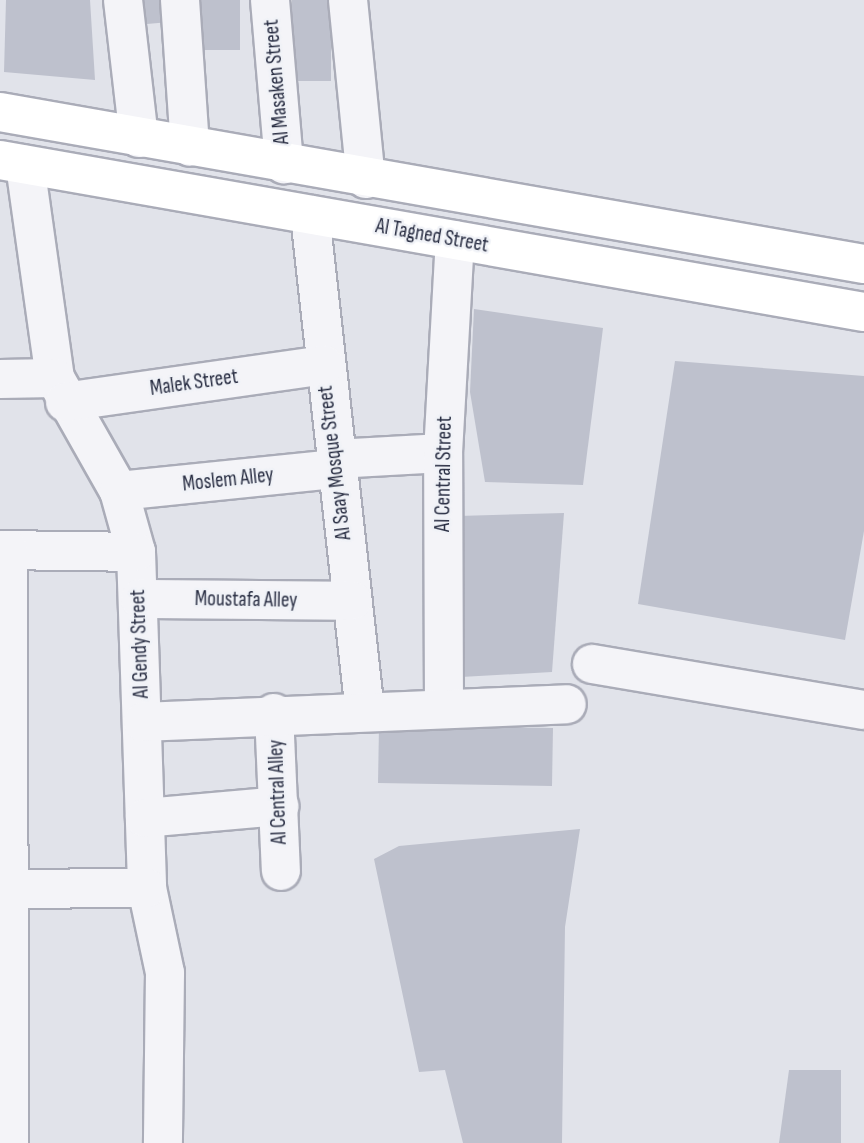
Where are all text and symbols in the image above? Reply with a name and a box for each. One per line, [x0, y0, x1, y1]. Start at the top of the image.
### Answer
street label: Al Masaken Street [259, 18, 295, 146]
street label: Al Tagned Street [374, 214, 490, 258]
street label: Malek Street [148, 364, 240, 402]
street label: Al Saay Mosque Street [313, 384, 357, 542]
street label: Al Central Street [430, 416, 458, 532]
street label: Moslem Alley [181, 463, 275, 497]
street label: Moustafa Alley [194, 587, 298, 613]
street label: Al Gendy Street [126, 589, 154, 699]
street label: Al Central Alley [264, 739, 292, 845]

